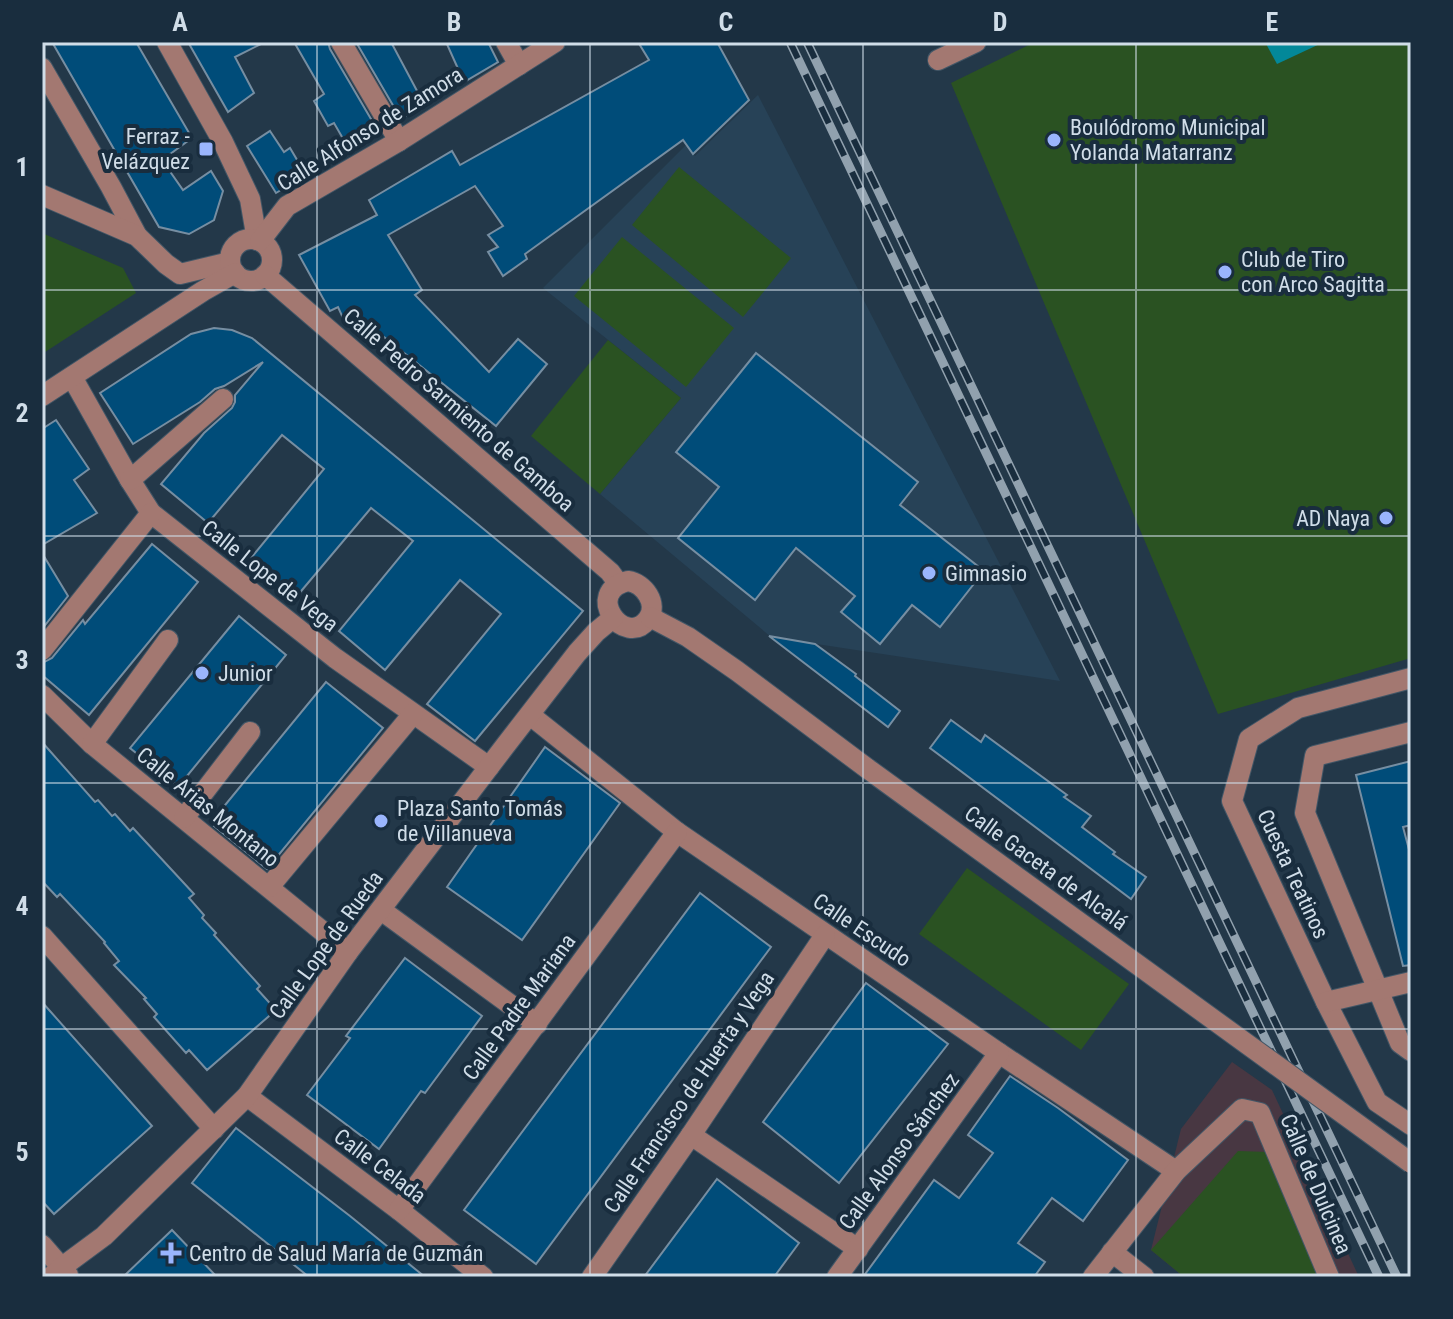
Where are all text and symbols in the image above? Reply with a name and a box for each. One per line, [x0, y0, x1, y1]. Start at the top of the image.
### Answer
text: A [172, 7, 188, 37]
text: B [447, 7, 461, 37]
text: C [719, 7, 734, 37]
text: D [993, 7, 1007, 37]
text: E [1266, 7, 1279, 37]
street label: Calle Alfonso de Zamora [273, 62, 467, 196]
place label: Boulódromo Municipal Yolanda Matarranz [1070, 115, 1266, 165]
place label: Ferraz - Velázquez [101, 124, 190, 174]
marker: Boulódromo Municipal Yolanda Matarranz [1045, 131, 1063, 149]
marker: Ferraz - Velázquez [197, 140, 215, 158]
text: 1 [15, 152, 29, 182]
place label: Club de Tiro con Arco Sagitta [1241, 247, 1385, 297]
marker: Club de Tiro con Arco Sagitta [1216, 263, 1234, 281]
street label: Calle Pedro Sarmiento de Gamboa [339, 303, 579, 517]
text: 2 [15, 398, 29, 428]
place label: AD Naya [1296, 506, 1370, 531]
marker: AD Naya [1377, 509, 1395, 527]
street label: Calle Lope de Vega [197, 515, 343, 637]
place label: Gimnasio [945, 561, 1027, 586]
marker: Gimnasio [920, 564, 938, 582]
text: 3 [15, 645, 29, 675]
place label: Junior [218, 661, 273, 686]
marker: Junior [193, 664, 211, 682]
street label: Calle Arias Montano [132, 742, 284, 872]
place label: Plaza Santo Tomás de Villanueva [397, 796, 563, 846]
street label: Calle Gaceta de Alcalá [960, 801, 1132, 935]
street label: Cuesta Teatinos [1252, 805, 1334, 943]
marker: Plaza Santo Tomás de Villanueva [372, 812, 390, 830]
street label: Calle Lope de Rueda [264, 866, 388, 1024]
street label: Calle Escudo [808, 888, 916, 972]
text: 4 [15, 891, 29, 921]
street label: Calle Padre Mariana [458, 929, 580, 1085]
street label: Calle Francisco de Huerta y Vega [599, 967, 779, 1217]
street label: Calle Alonso Sánchez [834, 1068, 964, 1234]
street label: Calle de Dulcinea [1275, 1110, 1357, 1258]
street label: Calle Celada [329, 1123, 431, 1209]
text: 5 [15, 1137, 29, 1167]
place label: Centro de Salud María de Guzmán [189, 1241, 483, 1266]
marker: Centro de Salud María de Guzmán [160, 1242, 182, 1264]

